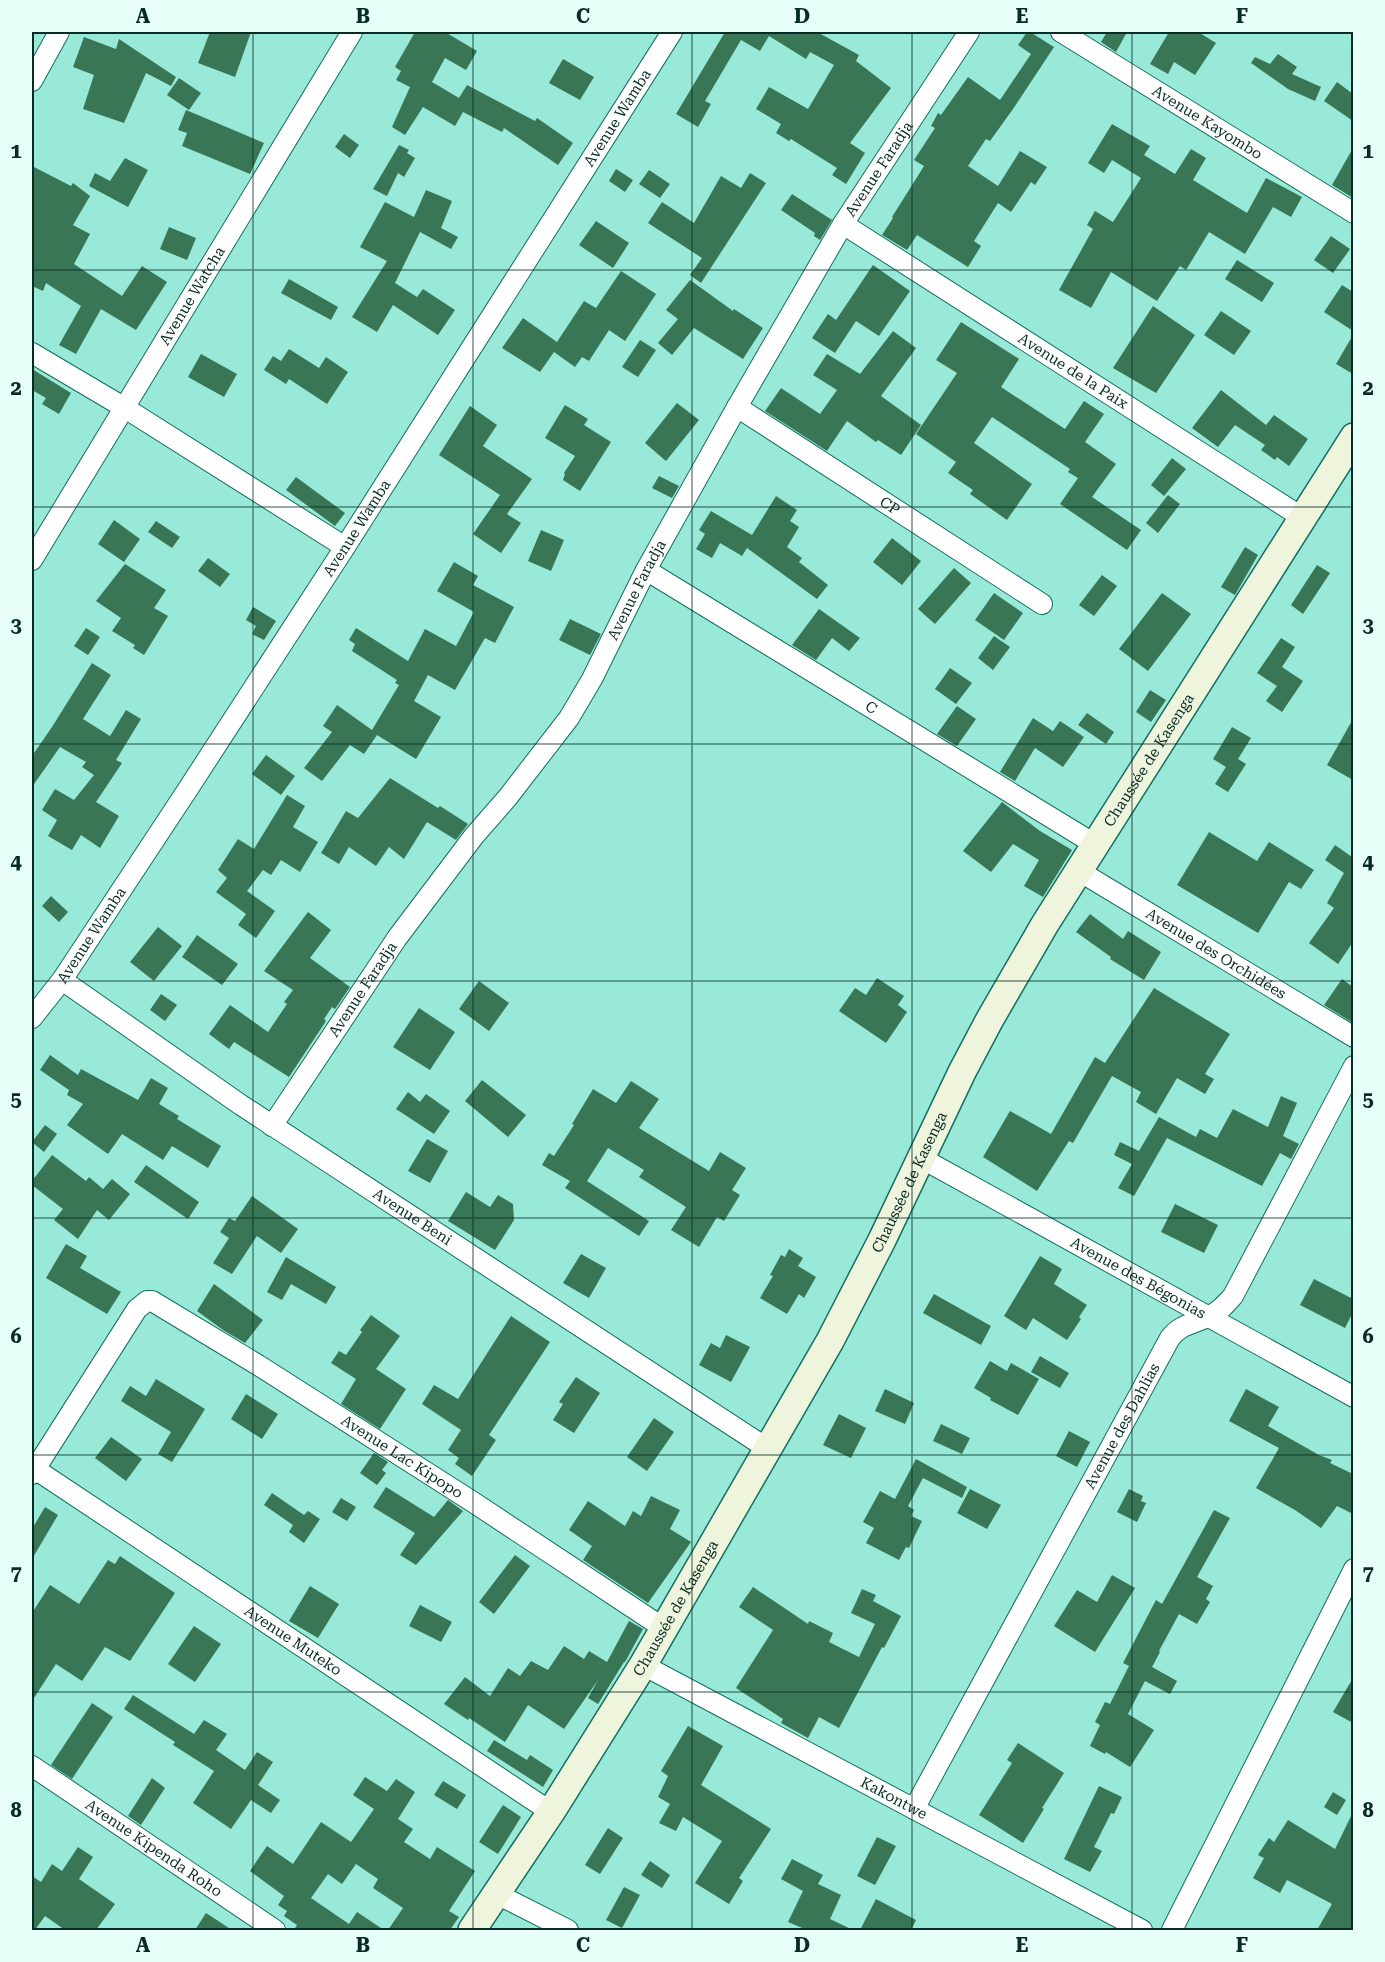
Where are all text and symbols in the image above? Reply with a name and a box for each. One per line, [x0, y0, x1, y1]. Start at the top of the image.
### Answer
text: A [136, 4, 151, 28]
text: B [356, 4, 370, 28]
text: C [576, 4, 590, 28]
text: D [794, 4, 810, 28]
text: E [1016, 4, 1029, 28]
text: F [1236, 4, 1248, 28]
street label: Avenue Wamba [580, 66, 655, 170]
street label: Avenue Kayombo [1149, 82, 1266, 163]
street label: Avenue Faradja [841, 118, 917, 220]
text: 1 [10, 139, 22, 163]
text: 1 [1362, 139, 1374, 163]
street label: Avenue Watcha [155, 243, 229, 348]
street label: Avenue de la Paix [1015, 329, 1132, 413]
text: 2 [10, 376, 22, 400]
text: 2 [1362, 376, 1374, 400]
street label: Avenue Wamba [319, 476, 394, 580]
street label: CP [876, 493, 904, 519]
street label: Avenue Faradja [604, 537, 670, 643]
text: 3 [10, 613, 22, 637]
text: 3 [1362, 613, 1374, 637]
street label: Chaussée de Kasenga [1100, 690, 1198, 830]
street label: C [862, 697, 881, 718]
text: 4 [10, 850, 22, 874]
text: 4 [1362, 850, 1374, 874]
street label: Avenue Wamba [53, 884, 130, 987]
street label: Avenue des Orchidées [1143, 904, 1289, 1003]
street label: Avenue Faradja [325, 939, 401, 1040]
text: 5 [10, 1087, 22, 1111]
text: 5 [1362, 1087, 1374, 1111]
street label: Chaussée de Kasenga [868, 1109, 951, 1256]
street label: Avenue Beni [370, 1185, 455, 1249]
street label: Avenue des Bégonias [1067, 1233, 1209, 1322]
text: 6 [10, 1324, 22, 1348]
text: 6 [1362, 1324, 1374, 1348]
street label: Avenue des Dahlias [1081, 1360, 1164, 1492]
street label: Avenue Lac Kipopo [338, 1411, 466, 1502]
street label: Chaussée de Kasenga [629, 1537, 722, 1680]
text: 7 [10, 1561, 22, 1585]
text: 7 [1362, 1561, 1374, 1585]
street label: Avenue Muteko [241, 1602, 345, 1679]
street label: Kakontwe [857, 1773, 930, 1823]
street label: Avenue Kipenda Roho [82, 1796, 226, 1901]
text: 8 [10, 1798, 22, 1822]
text: 8 [1362, 1798, 1374, 1822]
text: A [136, 1933, 151, 1957]
text: B [356, 1933, 370, 1957]
text: C [576, 1933, 590, 1957]
text: D [794, 1933, 810, 1957]
text: E [1016, 1933, 1029, 1957]
text: F [1236, 1933, 1248, 1957]

